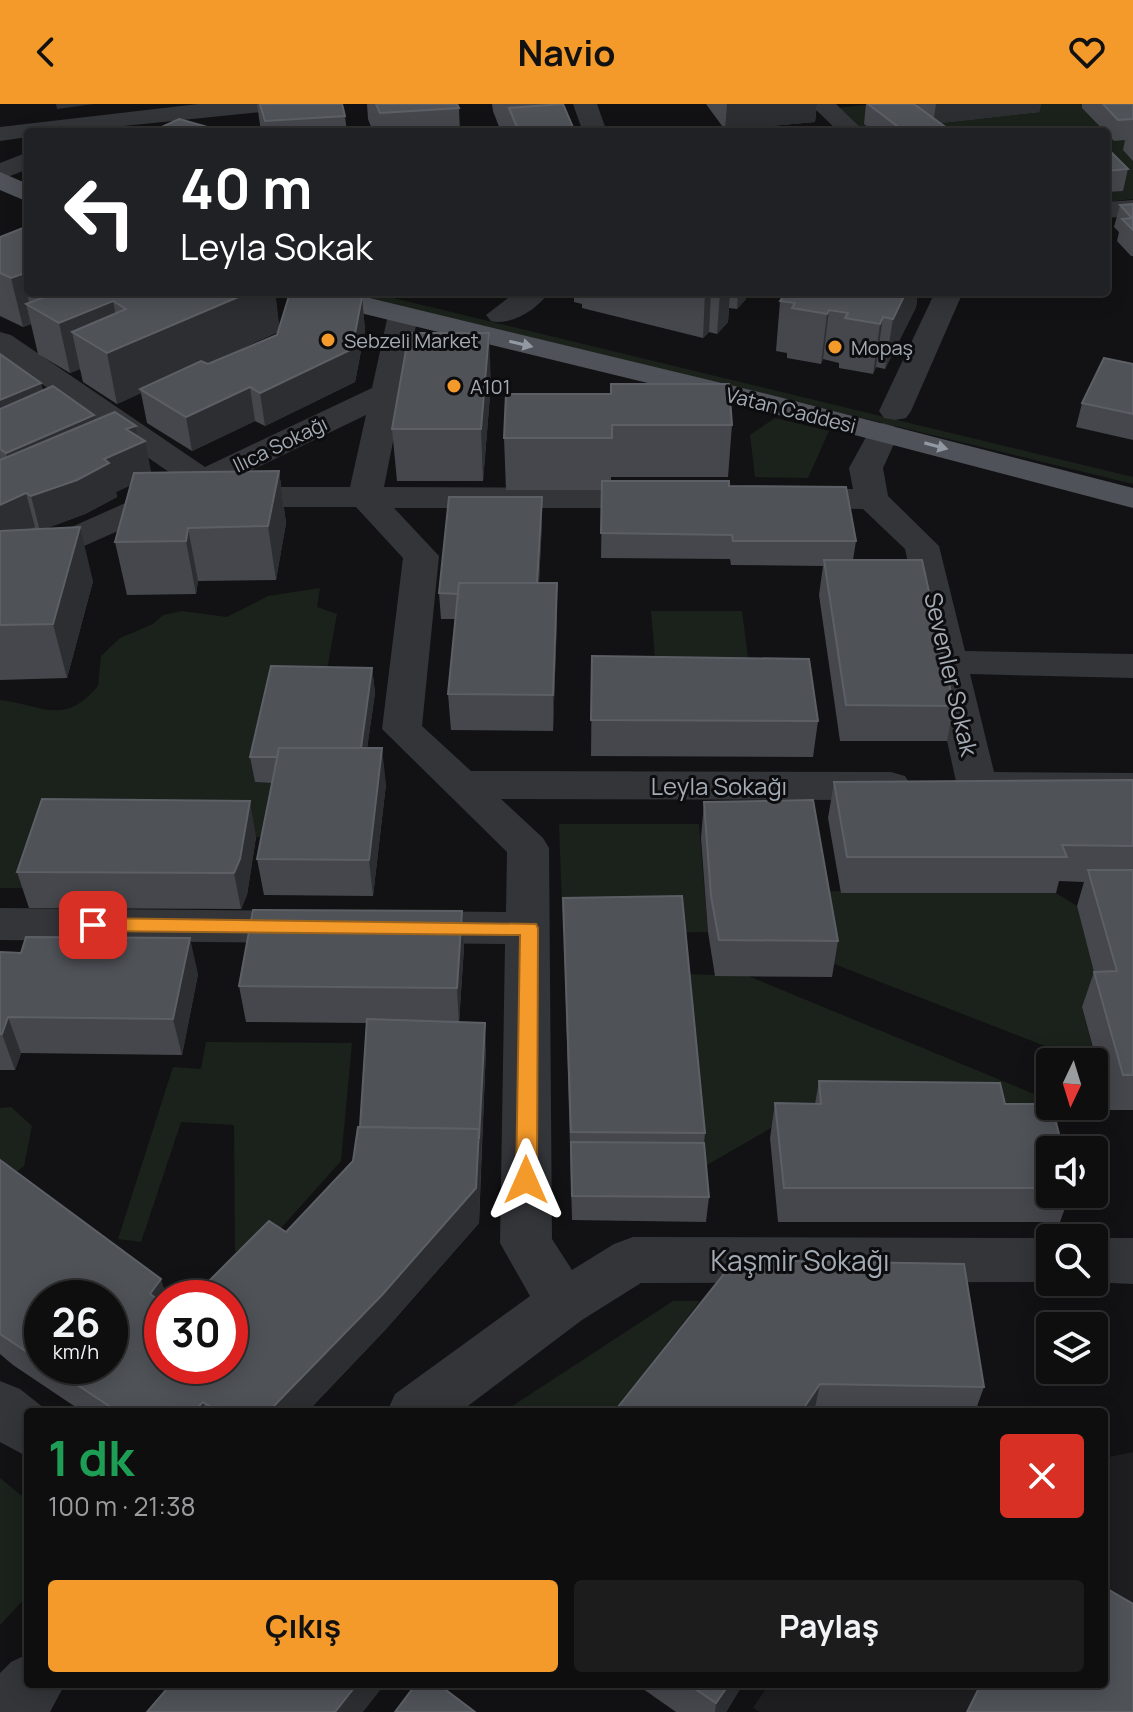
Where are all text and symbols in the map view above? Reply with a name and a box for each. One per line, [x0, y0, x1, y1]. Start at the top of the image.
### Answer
text: Navio [517, 28, 616, 77]
icon: back [24, 30, 68, 74]
icon: heart [1065, 30, 1109, 74]
text: 40 m [180, 149, 312, 226]
icon: left [48, 160, 152, 264]
text: Leyla Sokak [180, 222, 373, 271]
place label: Sebzeli Market [344, 327, 479, 354]
marker: Sebzeli Market [319, 331, 337, 349]
place label: Mopaş [851, 334, 913, 361]
one-way arrow [508, 338, 533, 350]
marker: Mopaş [826, 338, 844, 356]
place label: A101 [470, 373, 510, 400]
marker: A101 [445, 377, 463, 395]
street label: Vatan Caddesi [723, 381, 859, 439]
street label: Ilıca Sokağı [228, 410, 332, 478]
one-way arrow [924, 441, 949, 453]
street label: Sevenler Sokak [917, 589, 987, 760]
street label: Leyla Sokağı [651, 769, 787, 802]
pin [59, 891, 127, 959]
icon: arrive [71, 903, 115, 947]
north arrow [1036, 1048, 1108, 1120]
map controls [1036, 1048, 1108, 1384]
button: sound [1036, 1136, 1108, 1208]
position arrow [484, 1138, 568, 1222]
button: search [1036, 1224, 1108, 1296]
street label: Kaşmir Sokağı [710, 1241, 890, 1279]
speed limit sign: 30 [144, 1280, 248, 1384]
text: 26 [52, 1294, 100, 1349]
button: layers [1036, 1312, 1108, 1384]
text: km/h [53, 1338, 99, 1365]
text: 1 dk [48, 1425, 134, 1490]
button: close [1000, 1434, 1084, 1518]
text: 100 m · 21:38 [48, 1488, 196, 1524]
button: Çıkış [48, 1580, 558, 1672]
button: Paylaş [574, 1580, 1084, 1672]

